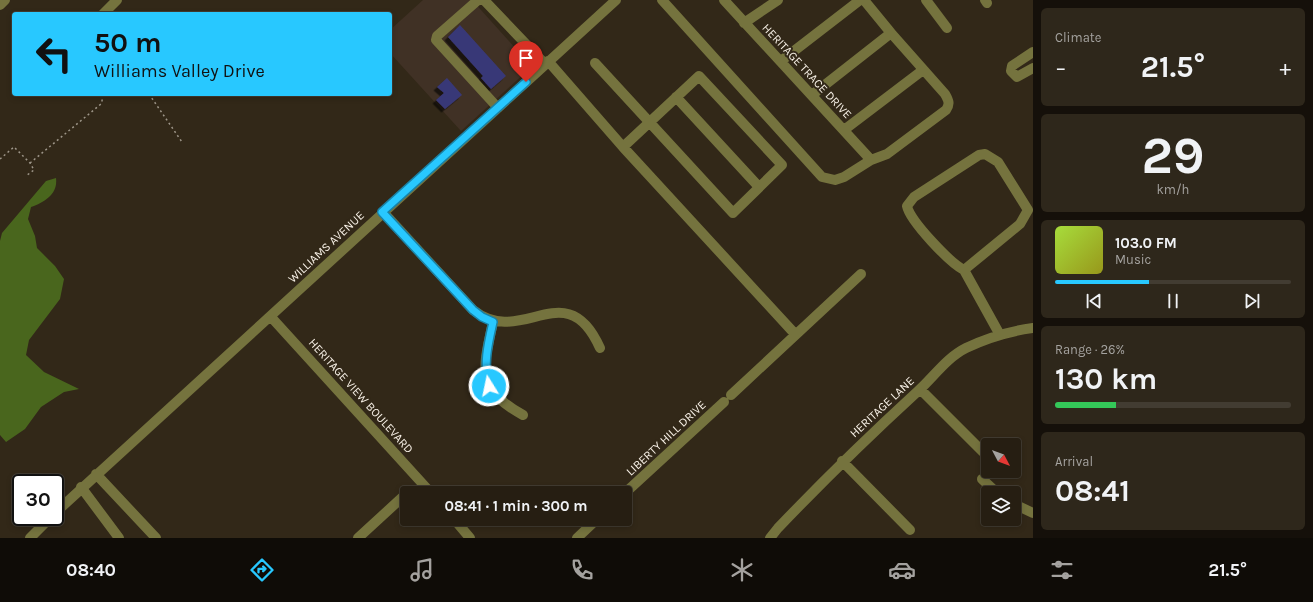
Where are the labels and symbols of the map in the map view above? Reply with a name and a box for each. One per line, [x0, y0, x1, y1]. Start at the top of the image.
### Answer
street label: HERITAGE TRACE DRIVE [759, 21, 855, 121]
pin [509, 41, 543, 82]
street label: WILLIAMS AVENUE [285, 208, 367, 286]
street label: HERITAGE VIEW BOULEVARD [306, 336, 416, 456]
position arrow [468, 365, 510, 407]
street label: HERITAGE LANE [847, 374, 917, 440]
street label: LIBERTY HILL DRIVE [623, 398, 709, 478]
north arrow [981, 438, 1021, 478]
speed limit sign: 30 [12, 474, 64, 526]

